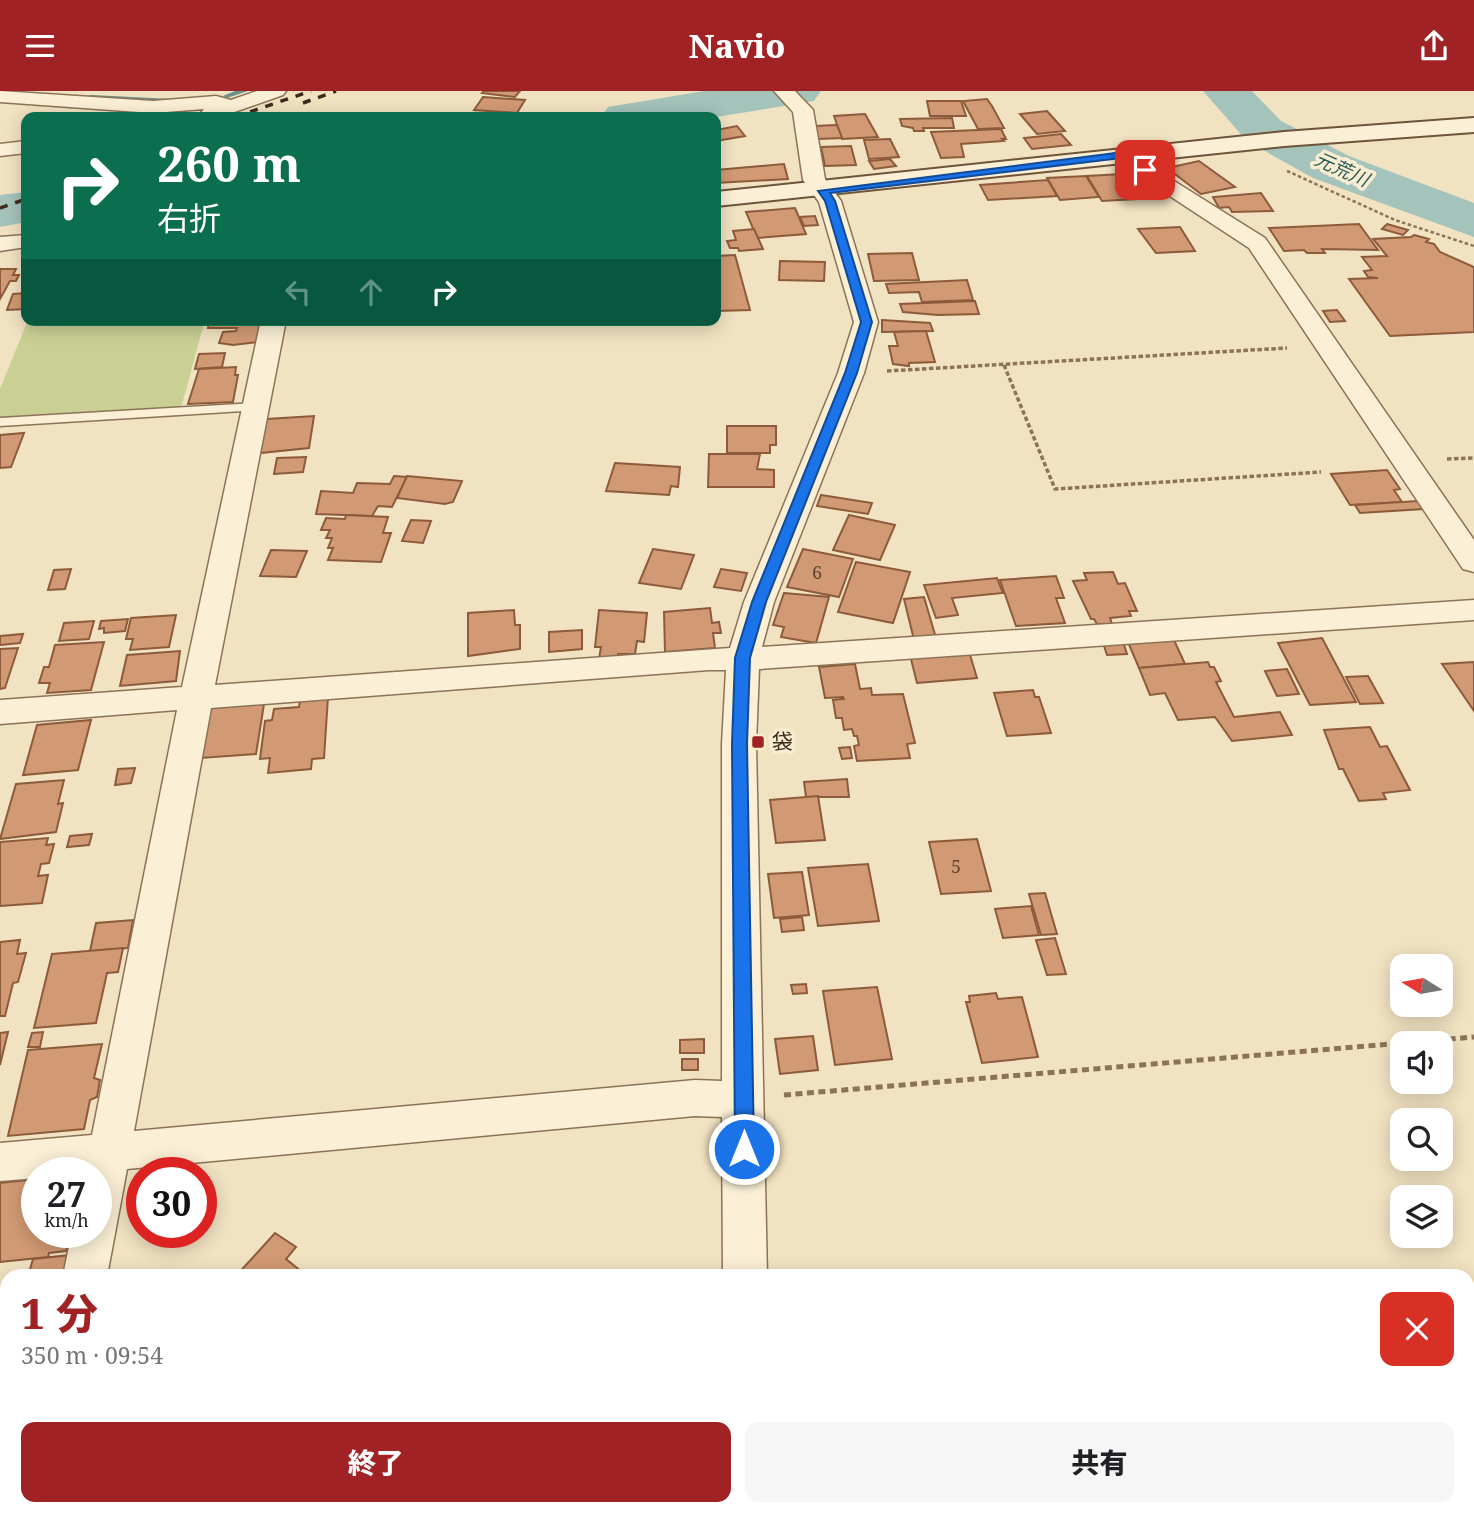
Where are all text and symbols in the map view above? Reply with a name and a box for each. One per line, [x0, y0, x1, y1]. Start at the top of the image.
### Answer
text: Navio [689, 24, 785, 67]
icon: menu [21, 27, 59, 65]
icon: share [1415, 27, 1453, 65]
text: 260 m [157, 130, 301, 196]
icon: right [42, 140, 133, 231]
pin [1115, 140, 1175, 200]
water label: 元荒川 [1311, 146, 1375, 193]
icon: arrive [1126, 151, 1164, 189]
text: 右折 [157, 196, 221, 239]
icon: left [279, 273, 317, 311]
icon: ahead [352, 273, 390, 311]
icon: right [425, 273, 463, 311]
house number: 6 [812, 560, 822, 584]
place label: 袋 [772, 727, 793, 755]
marker: 袋 [750, 734, 766, 750]
house number: 5 [951, 854, 961, 878]
north arrow [1390, 954, 1452, 1017]
map controls [1390, 954, 1453, 1248]
button: sound [1390, 1031, 1453, 1094]
button: search [1390, 1108, 1453, 1171]
position arrow [707, 1112, 781, 1186]
speed limit sign: 30 [126, 1157, 217, 1248]
text: 27 [47, 1170, 86, 1217]
button: layers [1390, 1185, 1453, 1248]
text: km/h [44, 1208, 89, 1232]
text: 1 分 [21, 1284, 98, 1341]
button: close [1380, 1292, 1454, 1366]
text: 350 m · 09:54 [21, 1339, 163, 1371]
button: 終了 [21, 1422, 731, 1502]
button: 共有 [745, 1422, 1454, 1502]

